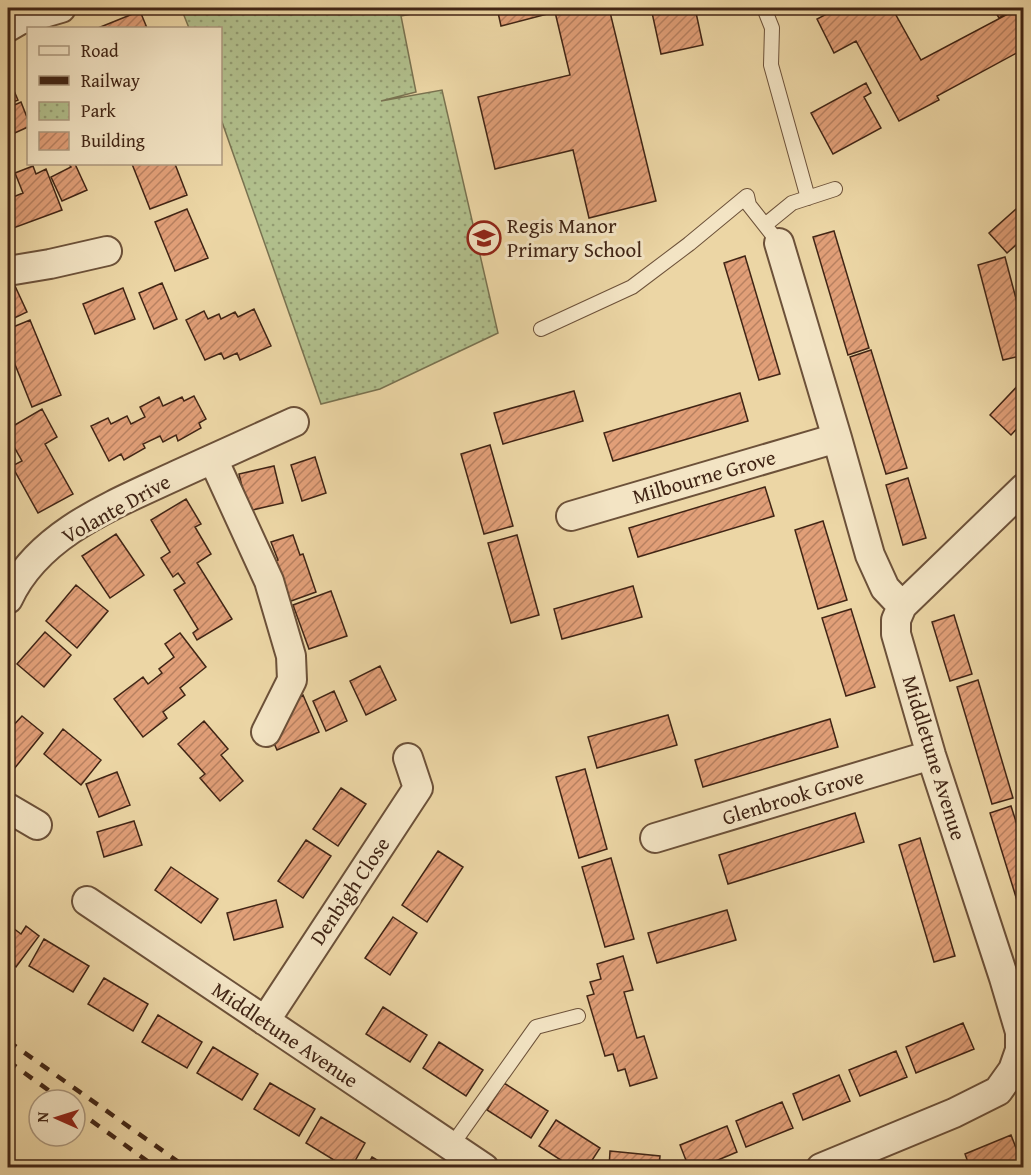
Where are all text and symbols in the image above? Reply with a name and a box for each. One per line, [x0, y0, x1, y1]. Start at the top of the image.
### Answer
legend [27, 27, 222, 165]
text: Road [81, 37, 119, 64]
text: Railway [81, 67, 140, 94]
text: Park [81, 97, 117, 124]
text: Building [81, 127, 145, 154]
place label: Regis Manor Primary School [507, 210, 642, 265]
school or university icon: Regis Manor Primary School [466, 220, 502, 256]
street label: Milbourne Grove [629, 441, 779, 512]
street label: Volante Drive [56, 466, 176, 551]
street label: Middletune Avenue [895, 672, 974, 844]
street label: Glenbrook Grove [718, 760, 868, 833]
street label: Denbigh Close [302, 830, 397, 951]
street label: Middletune Avenue [206, 974, 365, 1095]
north arrow [27, 1088, 87, 1148]
text: N [30, 1111, 54, 1123]

